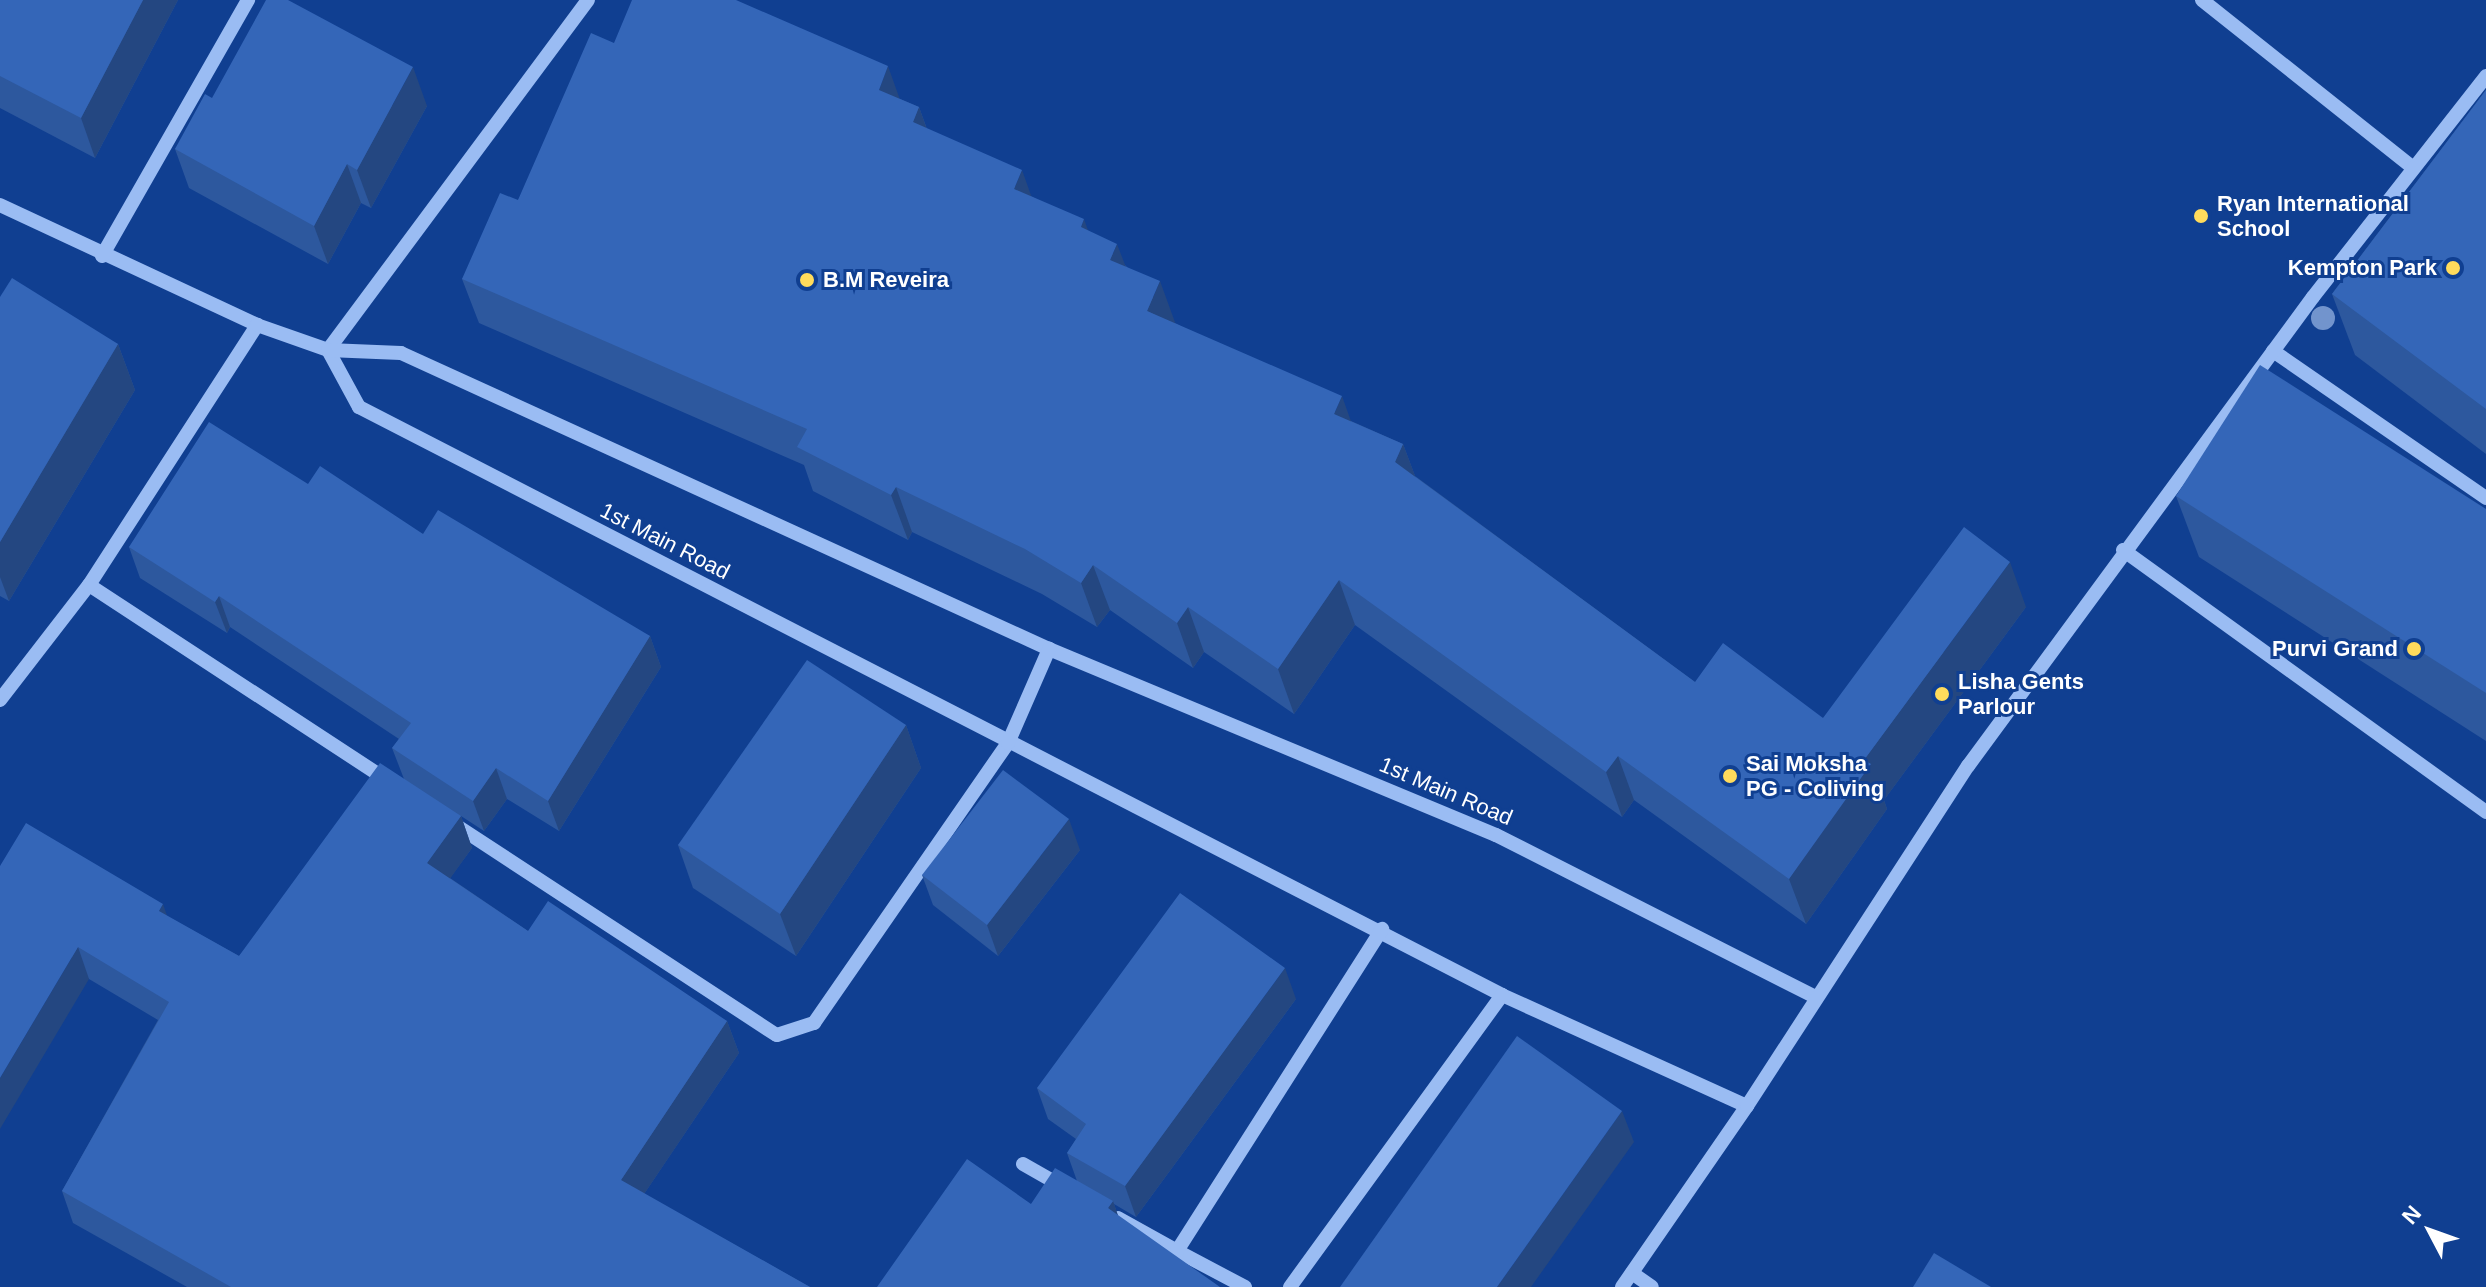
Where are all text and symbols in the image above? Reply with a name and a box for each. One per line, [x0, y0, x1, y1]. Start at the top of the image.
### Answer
place label: Ryan International School [2217, 190, 2409, 242]
marker: Ryan International School [2192, 207, 2210, 225]
place label: Kempton Park [2288, 255, 2437, 281]
marker: Kempton Park [2444, 259, 2462, 277]
place label: B.M Reveira [823, 267, 949, 293]
marker: B.M Reveira [798, 271, 816, 289]
street label: 1st Main Road [596, 497, 734, 585]
place label: Purvi Grand [2272, 636, 2398, 662]
marker: Purvi Grand [2405, 640, 2423, 658]
place label: Lisha Gents Parlour [1958, 668, 2084, 720]
marker: Lisha Gents Parlour [1933, 685, 1951, 703]
place label: Sai Moksha PG - Coliving [1746, 750, 1884, 802]
street label: 1st Main Road [1376, 751, 1516, 831]
marker: Sai Moksha PG - Coliving [1721, 767, 1739, 785]
north arrow [2390, 1191, 2470, 1271]
text: N [2397, 1201, 2426, 1229]

